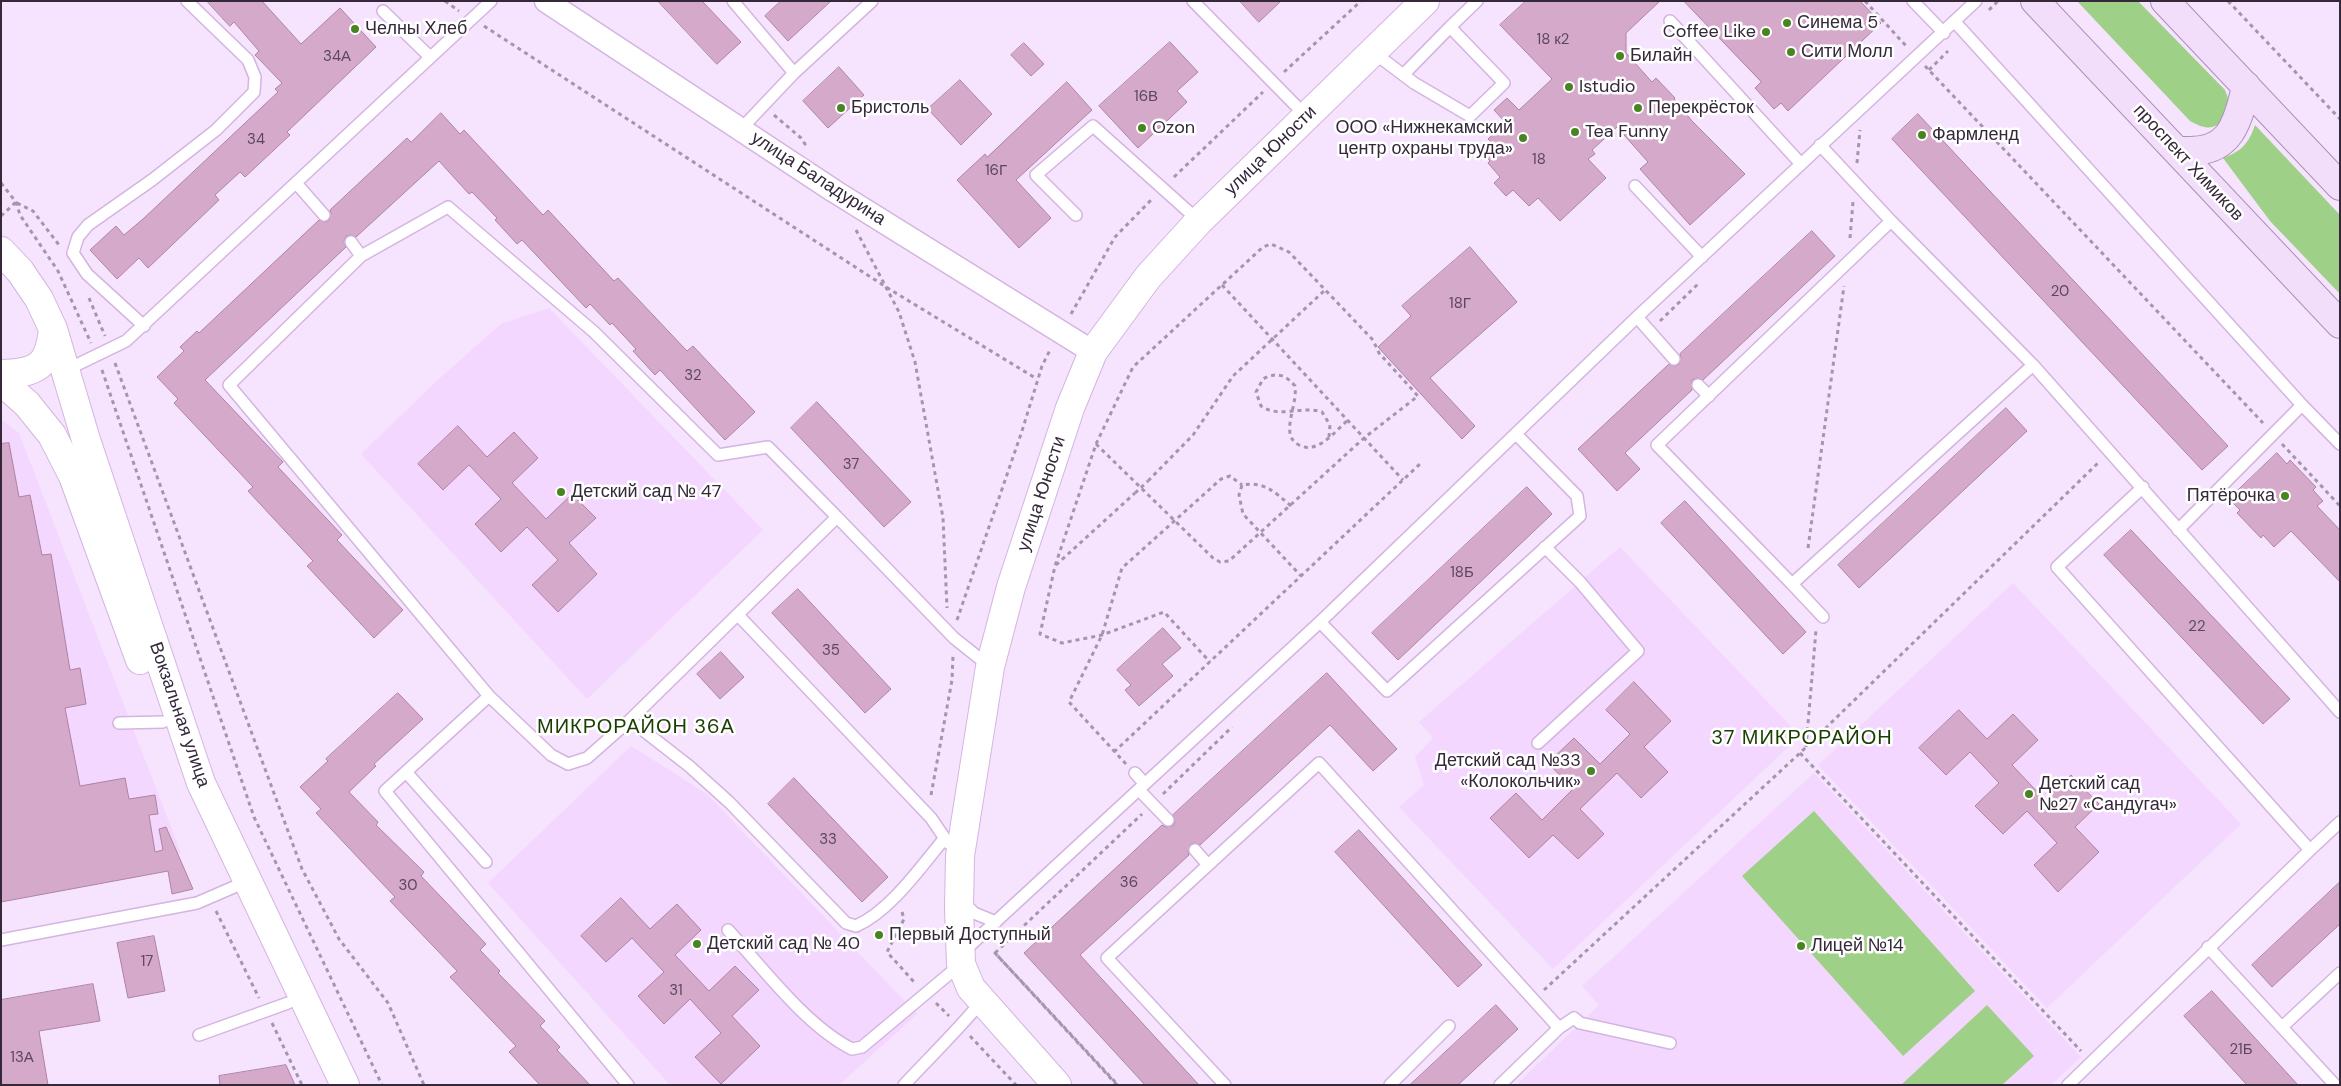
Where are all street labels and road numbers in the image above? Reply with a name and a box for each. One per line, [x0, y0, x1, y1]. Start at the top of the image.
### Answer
street label: проспект Химиков [2128, 100, 2248, 226]
street label: улица Юности [1220, 102, 1322, 200]
street label: улица Баладурина [747, 127, 889, 231]
street label: улица Юности [1013, 434, 1071, 554]
street label: Вокзальная улица [144, 640, 214, 790]

